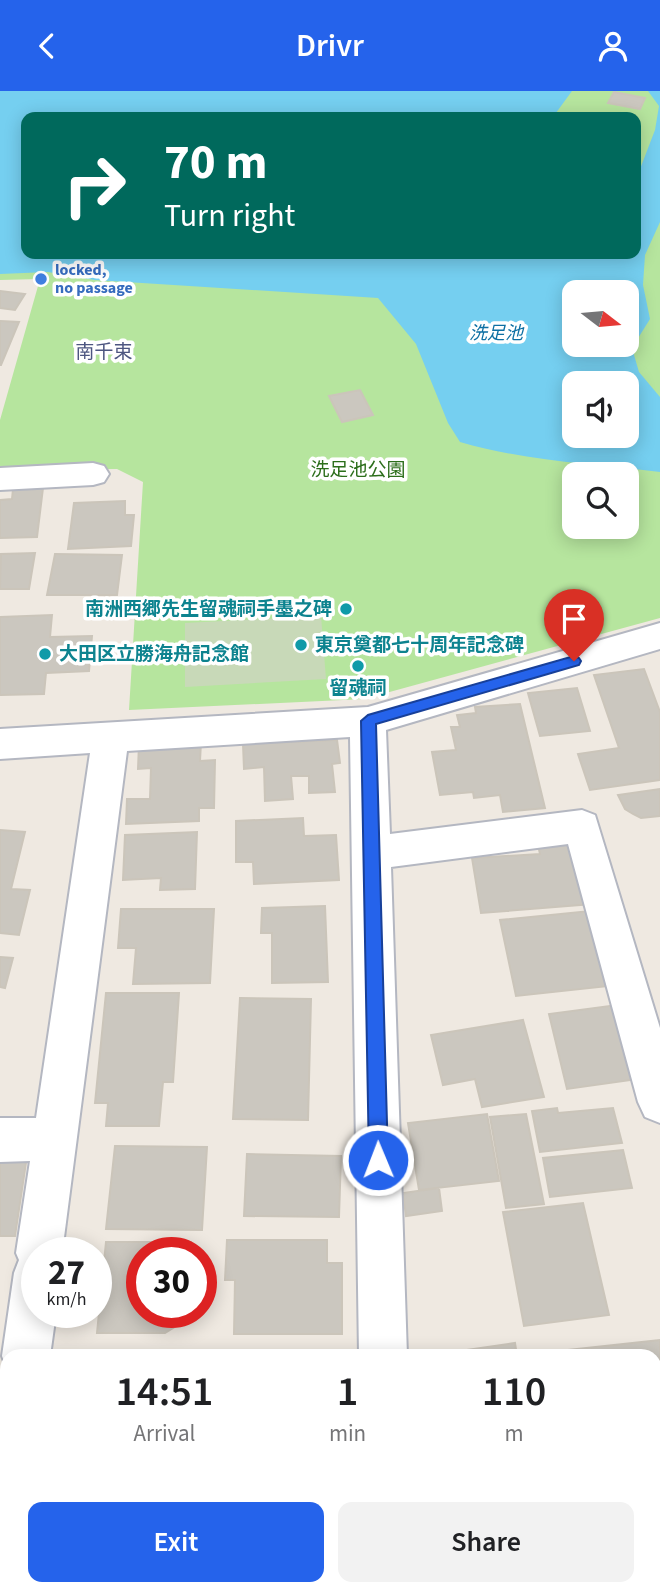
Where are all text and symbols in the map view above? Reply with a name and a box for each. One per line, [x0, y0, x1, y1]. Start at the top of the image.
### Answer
text: Drivr [296, 23, 364, 69]
icon: back [28, 27, 66, 65]
icon: person [594, 27, 632, 65]
text: 70 m [164, 128, 268, 198]
icon: right [49, 140, 140, 231]
text: Turn right [164, 193, 295, 239]
place label: locked, no passage [55, 259, 133, 299]
marker: locked, no passage [33, 271, 49, 287]
north arrow [562, 280, 639, 357]
map controls [562, 280, 639, 539]
water label: 洗足池 [469, 321, 525, 346]
district label: 南千束 [75, 339, 133, 366]
button: sound [562, 371, 639, 448]
park label: 洗足池公園 [310, 457, 406, 484]
button: search [562, 462, 639, 539]
pin [544, 589, 604, 661]
place label: 南洲西郷先生留魂祠手墨之碑 [85, 596, 332, 623]
icon: arrive [555, 600, 593, 638]
marker: 南洲西郷先生留魂祠手墨之碑 [338, 601, 354, 617]
place label: 東京奠都七十周年記念碑 [315, 632, 524, 659]
marker: 東京奠都七十周年記念碑 [293, 637, 309, 653]
place label: 大田区立勝海舟記念館 [59, 641, 249, 668]
marker: 大田区立勝海舟記念館 [37, 646, 53, 662]
marker: 留魂祠 [350, 658, 366, 674]
place label: 留魂祠 [329, 675, 387, 702]
position arrow [341, 1123, 415, 1197]
speed limit sign: 30 [126, 1237, 217, 1328]
text: 27 [48, 1248, 85, 1298]
text: km/h [47, 1287, 86, 1312]
text: 14:51 [116, 1362, 213, 1422]
text: 1 [337, 1362, 358, 1422]
text: 110 [482, 1362, 546, 1422]
text: Arrival [134, 1417, 195, 1450]
text: min [329, 1417, 366, 1450]
text: m [505, 1417, 524, 1450]
button: Exit [28, 1502, 324, 1582]
button: Share [338, 1502, 634, 1582]

